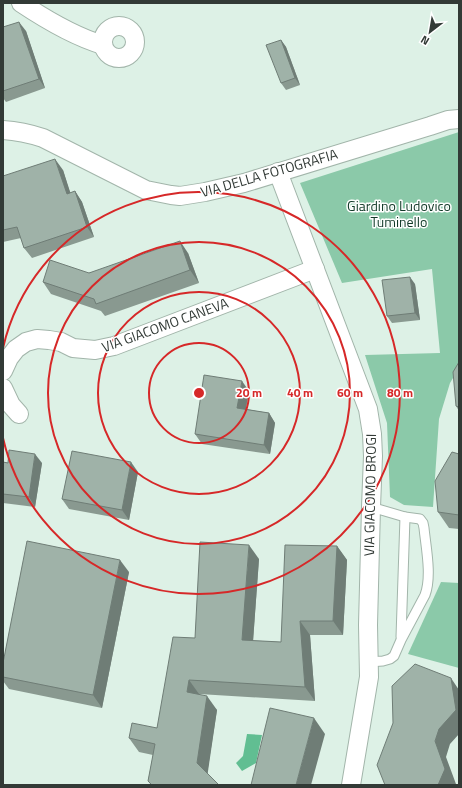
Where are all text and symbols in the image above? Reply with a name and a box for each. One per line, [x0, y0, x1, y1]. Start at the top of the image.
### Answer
north arrow [410, 12, 450, 52]
text: N [417, 32, 432, 49]
street label: VIA DELLA FOTOGRAFIA [198, 143, 341, 202]
park label: Giardino Ludovico Tuminello [347, 195, 451, 232]
street label: VIA GIACOMO CANEVA [99, 292, 232, 357]
text: 20 m [236, 383, 262, 402]
text: 40 m [287, 383, 313, 402]
text: 60 m [337, 383, 363, 402]
text: 80 m [387, 383, 413, 402]
centre of rings [192, 386, 206, 400]
street label: VIA GIACOMO BROGI [358, 434, 381, 556]

